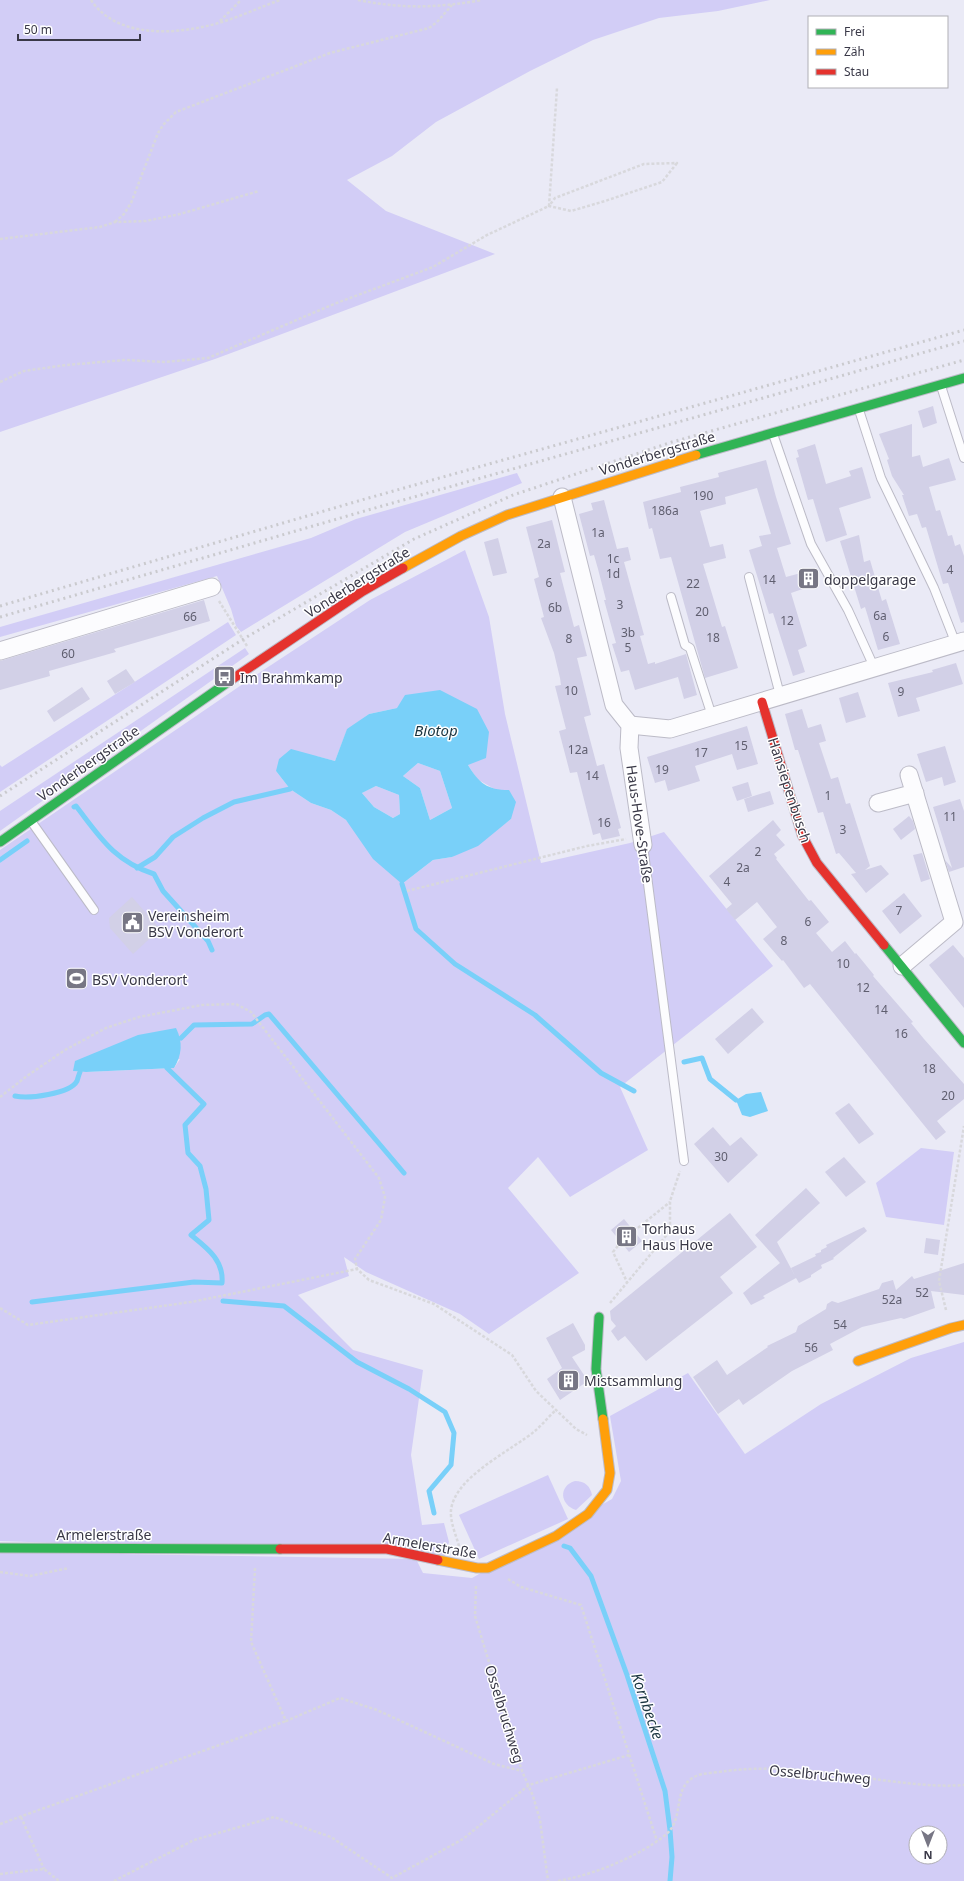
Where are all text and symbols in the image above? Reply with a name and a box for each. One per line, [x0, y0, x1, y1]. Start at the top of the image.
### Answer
scale bar [18, 16, 140, 42]
legend [808, 16, 948, 88]
text: 50 m [24, 21, 52, 38]
text: Frei [844, 23, 865, 40]
text: Zäh [844, 43, 865, 60]
text: Stau [844, 63, 869, 80]
street label: Vonderbergstraße [597, 426, 717, 480]
house number: 190 [693, 487, 713, 504]
house number: 186a [651, 502, 679, 519]
house number: 1a [591, 524, 605, 541]
house number: 2a [537, 535, 551, 552]
street label: Vonderbergstraße [301, 542, 413, 622]
house number: 1c [607, 550, 620, 567]
house number: 4 [947, 561, 954, 578]
house number: 1d [606, 565, 620, 582]
building icon: doppelgarage [796, 566, 822, 592]
place label: doppelgarage [824, 570, 916, 589]
house number: 14 [762, 571, 776, 588]
house number: 6 [546, 574, 553, 591]
house number: 22 [686, 575, 700, 592]
house number: 3 [617, 596, 624, 613]
house number: 6b [548, 599, 562, 616]
house number: 20 [695, 603, 709, 620]
house number: 6a [873, 607, 887, 624]
house number: 66 [183, 608, 197, 625]
house number: 12 [780, 612, 794, 629]
house number: 3b [621, 624, 635, 641]
house number: 6 [883, 628, 890, 645]
house number: 18 [706, 629, 720, 646]
house number: 8 [566, 630, 573, 647]
house number: 5 [625, 639, 632, 656]
house number: 60 [61, 645, 75, 662]
bus stop icon: Im Brahmkamp [212, 664, 238, 690]
place label: Im Brahmkamp [240, 668, 343, 687]
house number: 10 [564, 682, 578, 699]
house number: 9 [898, 683, 905, 700]
water label: Biotop [414, 720, 458, 740]
street label: Vonderbergstraße [33, 721, 143, 805]
street label: Hansiepenbusch [764, 735, 816, 845]
house number: 15 [734, 737, 748, 754]
house number: 12a [568, 741, 588, 758]
house number: 17 [694, 744, 708, 761]
house number: 19 [655, 761, 669, 778]
street label: Haus-Hove-Straße [622, 764, 658, 884]
house number: 14 [585, 767, 599, 784]
house number: 1 [825, 787, 831, 804]
house number: 11 [943, 808, 957, 825]
house number: 16 [597, 814, 611, 831]
house number: 3 [840, 821, 847, 838]
house number: 2 [755, 843, 762, 860]
house number: 2a [736, 859, 750, 876]
house number: 4 [724, 873, 731, 890]
house number: 7 [896, 902, 903, 919]
place label: Vereinsheim BSV Vonderort [148, 906, 243, 941]
public building icon: Vereinsheim BSV Vonderort [119, 910, 145, 936]
house number: 6 [805, 913, 812, 930]
house number: 8 [781, 932, 788, 949]
house number: 10 [836, 955, 850, 972]
sports icon: BSV Vonderort [63, 966, 89, 992]
place label: BSV Vonderort [92, 970, 187, 989]
house number: 12 [856, 979, 870, 996]
house number: 14 [874, 1001, 888, 1018]
house number: 16 [894, 1025, 908, 1042]
house number: 18 [922, 1060, 936, 1077]
house number: 20 [941, 1087, 955, 1104]
house number: 30 [714, 1148, 728, 1165]
place label: Torhaus Haus Hove [642, 1219, 713, 1254]
building icon: Torhaus Haus Hove [614, 1223, 640, 1249]
house number: 52 [915, 1284, 929, 1301]
house number: 52a [882, 1291, 902, 1308]
house number: 54 [833, 1316, 847, 1333]
house number: 56 [804, 1339, 818, 1356]
building icon: Mistsammlung [555, 1367, 581, 1393]
place label: Mistsammlung [584, 1371, 682, 1390]
street label: Armelerstraße [57, 1525, 152, 1544]
street label: Armelerstraße [382, 1527, 478, 1563]
street label: Osselbruchweg [481, 1663, 529, 1765]
water label: Kornbecke [627, 1670, 669, 1742]
street label: Osselbruchweg [768, 1760, 872, 1788]
north arrow [908, 1825, 948, 1865]
text: N [924, 1848, 932, 1863]

